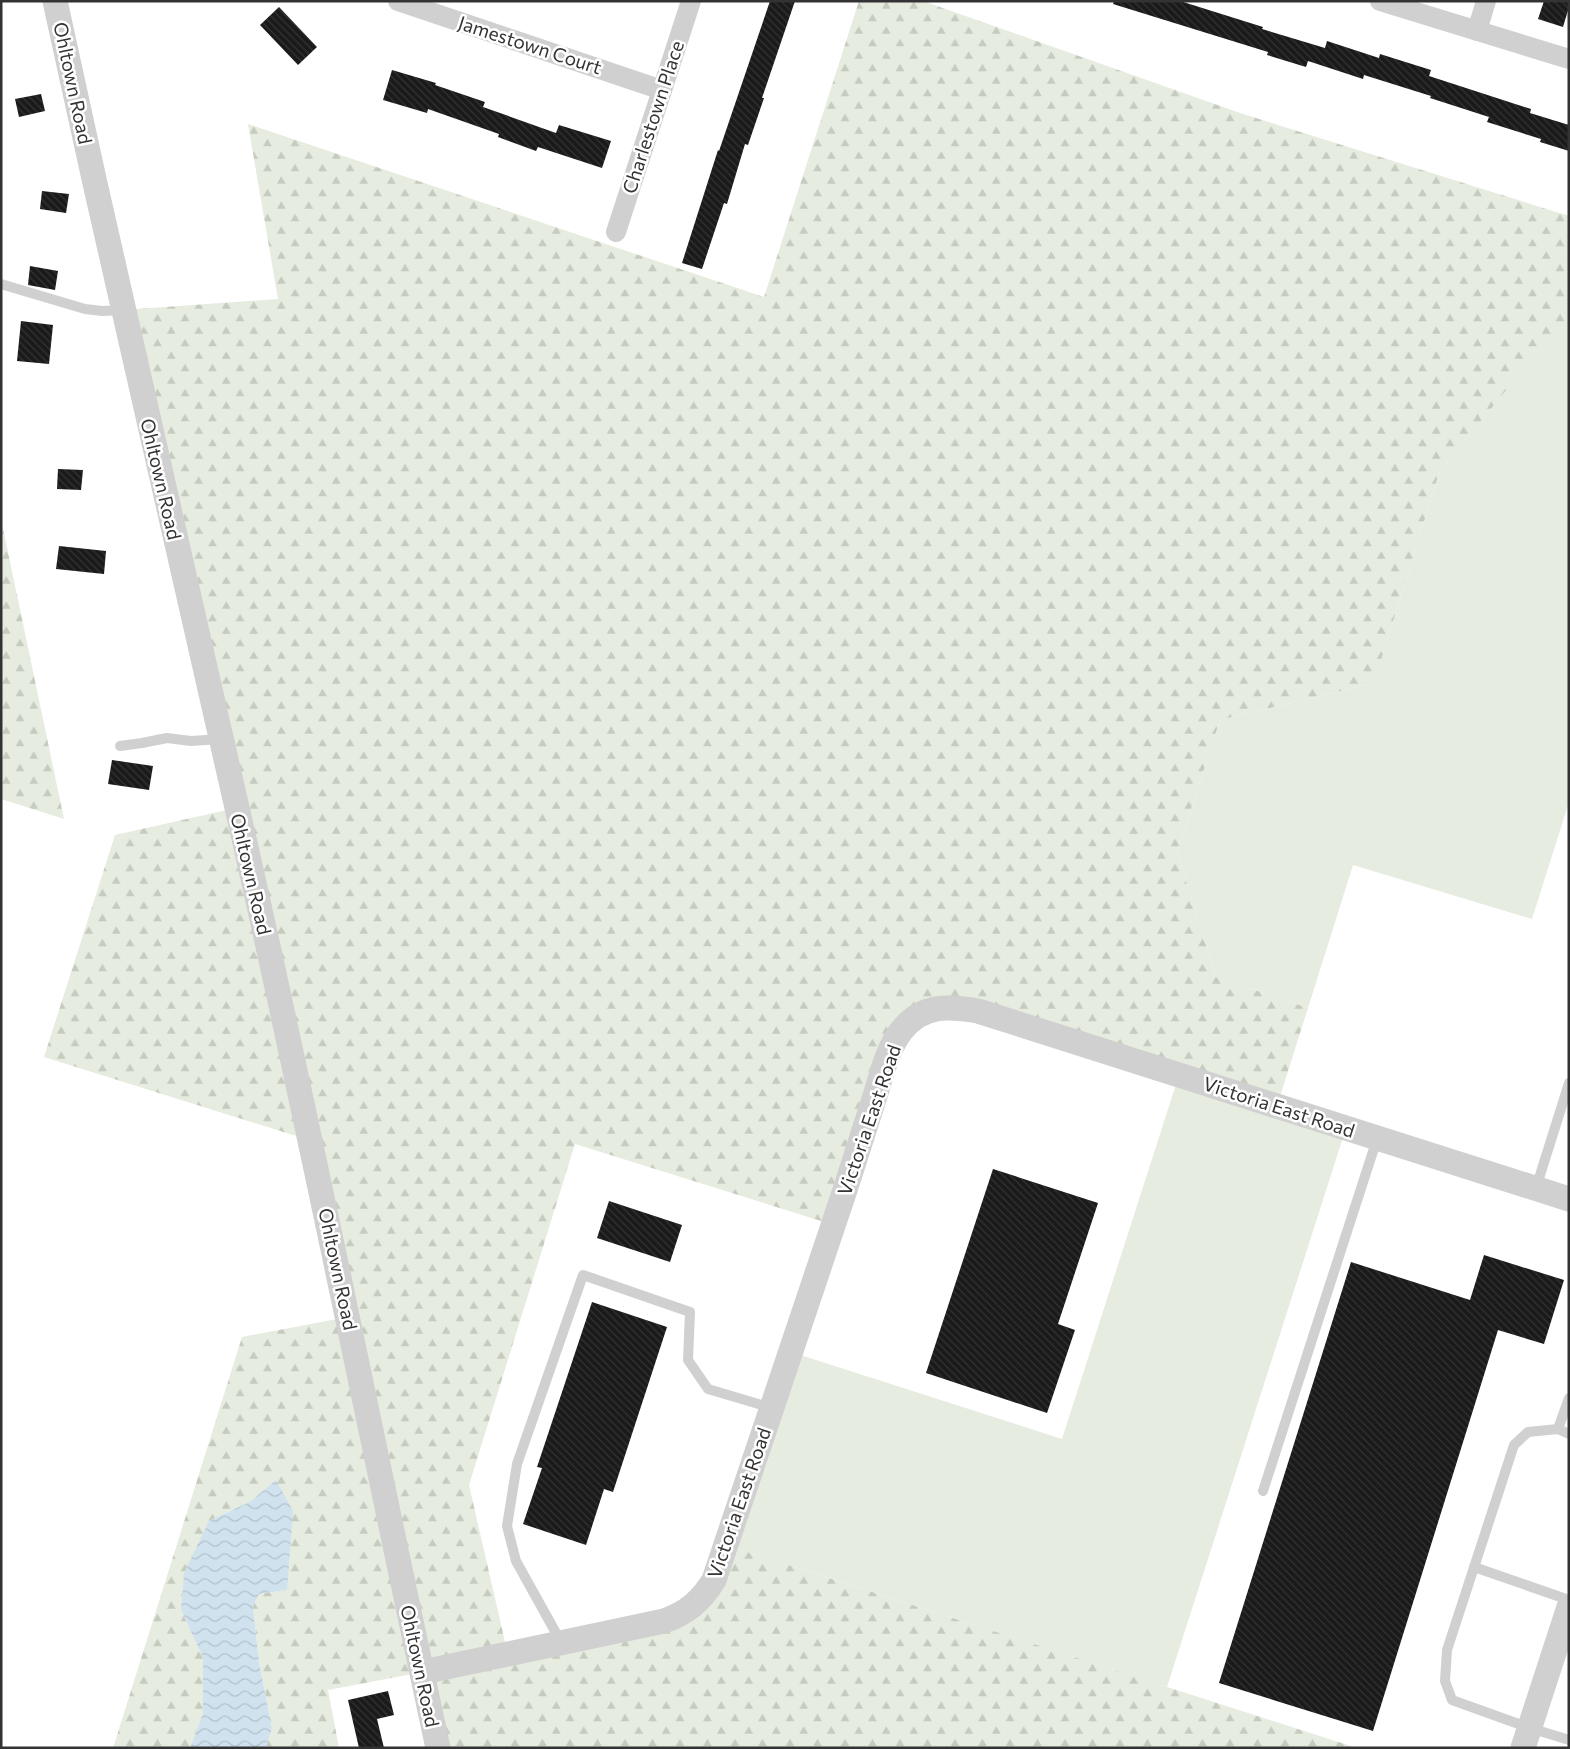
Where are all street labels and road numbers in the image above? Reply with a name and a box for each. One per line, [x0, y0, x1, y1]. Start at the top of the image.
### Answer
street label: Jamestown Court [456, 11, 605, 79]
street label: Ohltown Road [49, 20, 98, 146]
street label: Charlestown Place [617, 37, 688, 196]
street label: Ohltown Road [136, 416, 187, 542]
street label: Ohltown Road [226, 811, 277, 937]
street label: Victoria East Road [832, 1041, 905, 1198]
street label: Victoria East Road [1200, 1071, 1358, 1142]
street label: Ohltown Road [314, 1206, 363, 1332]
street label: Victoria East Road [702, 1424, 775, 1581]
street label: Ohltown Road [396, 1603, 445, 1729]

